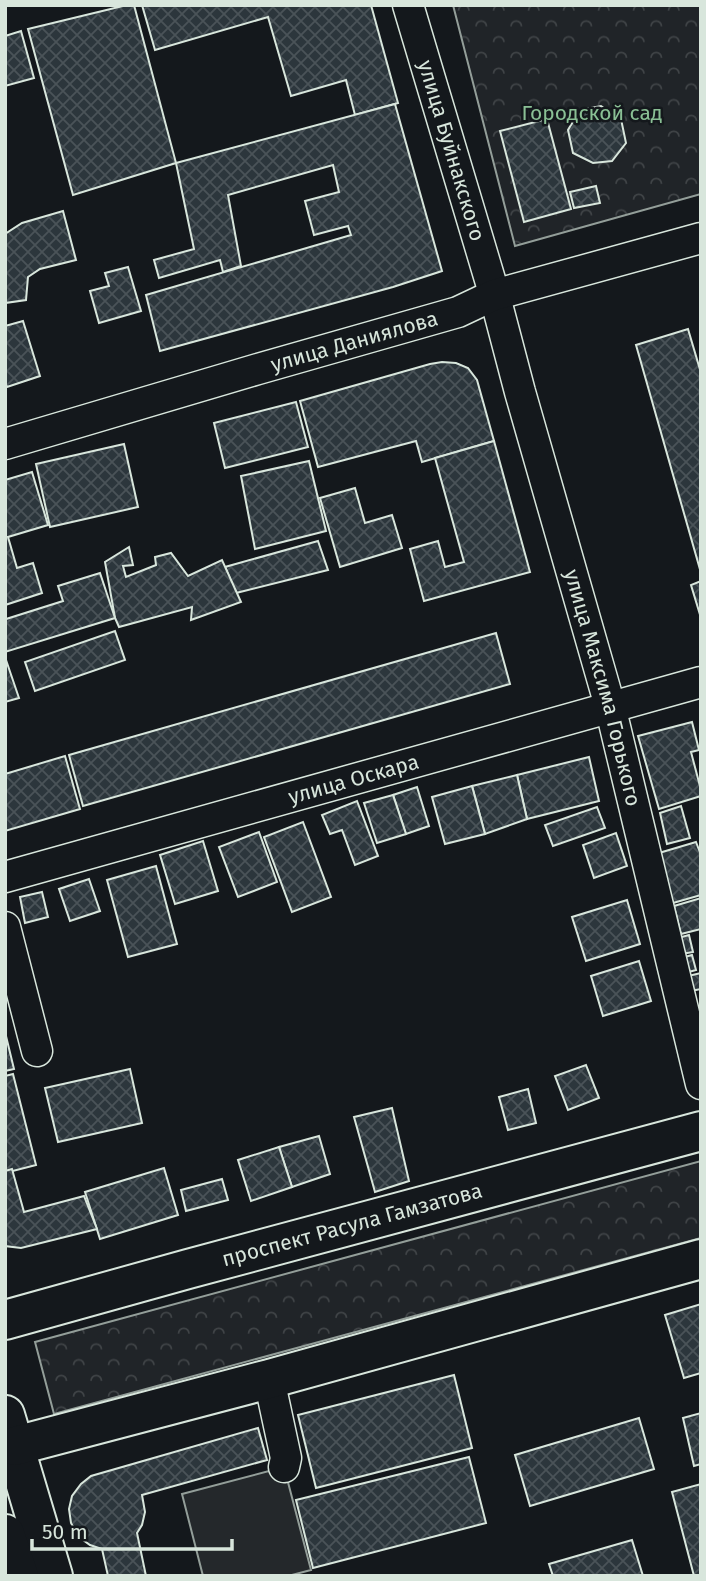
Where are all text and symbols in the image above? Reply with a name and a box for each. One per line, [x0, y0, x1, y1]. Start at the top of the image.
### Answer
street label: улица Буйнакского [412, 57, 491, 244]
park label: Городской сад [521, 100, 663, 126]
street label: улица Даниялова [268, 305, 441, 378]
street label: улица Максима Горького [558, 566, 647, 809]
street label: улица Оскара [285, 749, 422, 810]
street label: проспект Расула Гамзатова [219, 1177, 485, 1272]
scale bar [32, 1508, 231, 1552]
text: 50 m [42, 1519, 88, 1545]

